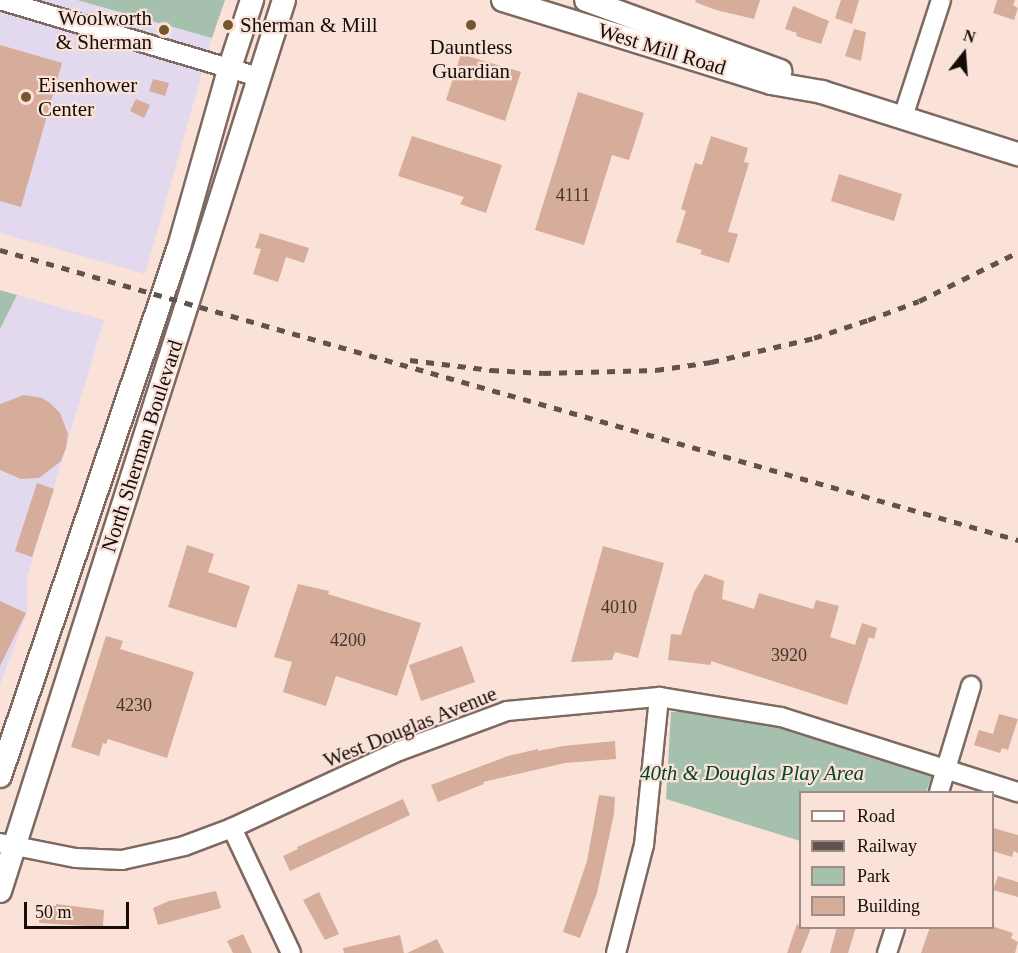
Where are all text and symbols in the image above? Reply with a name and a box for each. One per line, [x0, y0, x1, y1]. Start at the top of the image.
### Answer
place label: Woolworth & Sherman [56, 5, 152, 55]
place label: Sherman & Mill [240, 12, 378, 38]
marker: Sherman & Mill [221, 18, 235, 32]
marker: Dauntless Guardian [464, 18, 478, 32]
street label: West Mill Road [595, 18, 729, 80]
marker: Woolworth & Sherman [157, 23, 171, 37]
north arrow [934, 24, 994, 84]
text: N [961, 26, 977, 46]
place label: Dauntless Guardian [430, 34, 512, 84]
place label: Eisenhower Center [38, 72, 137, 122]
marker: Eisenhower Center [19, 90, 33, 104]
house number: 4111 [556, 184, 590, 206]
street label: North Sherman Boulevard [96, 337, 188, 555]
house number: 4010 [601, 596, 637, 618]
house number: 4200 [330, 629, 366, 651]
house number: 3920 [771, 644, 807, 666]
street label: West Douglas Avenue [319, 681, 501, 773]
house number: 4230 [116, 694, 152, 716]
park label: 40th & Douglas Play Area [640, 760, 864, 786]
legend [799, 791, 994, 929]
text: Road [857, 806, 895, 826]
text: Railway [857, 836, 917, 856]
text: Park [857, 866, 890, 886]
scale bar [27, 890, 132, 928]
text: Building [857, 896, 920, 916]
text: 50 m [35, 902, 72, 922]

